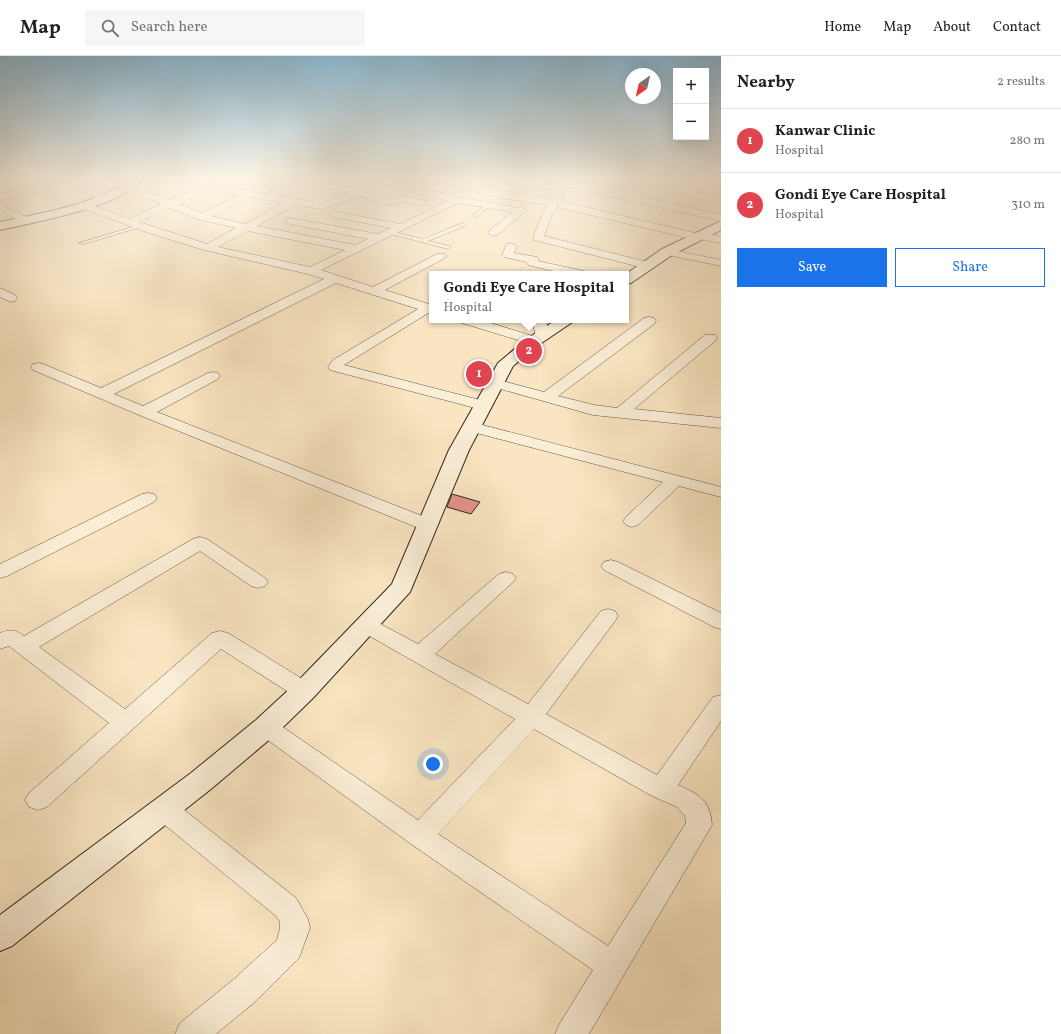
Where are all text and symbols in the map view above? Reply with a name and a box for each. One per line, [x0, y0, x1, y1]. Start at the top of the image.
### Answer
search box [85, 10, 365, 46]
text: Map [20, 15, 61, 41]
icon: search [99, 17, 121, 39]
text: Search here [131, 17, 208, 38]
text: Home [824, 18, 861, 37]
text: Map [883, 18, 911, 37]
text: About [933, 18, 971, 37]
text: Contact [993, 18, 1041, 37]
north arrow [625, 68, 661, 104]
map controls [673, 68, 709, 140]
button: + [673, 68, 709, 104]
text: Nearby [737, 71, 795, 94]
text: 2 results [997, 73, 1045, 91]
button: − [673, 104, 709, 140]
text: Kanwar Clinic [775, 121, 875, 142]
text: 1 [747, 132, 753, 150]
text: 280 m [1009, 132, 1045, 150]
text: Hospital [775, 142, 824, 160]
text: Gondi Eye Care Hospital [775, 185, 946, 206]
text: 2 [747, 196, 753, 214]
text: 310 m [1011, 196, 1045, 214]
text: Hospital [775, 206, 824, 224]
button: Save [737, 248, 887, 287]
button: Share [895, 248, 1045, 287]
popup [429, 271, 629, 323]
text: Gondi Eye Care Hospital [444, 278, 614, 299]
text: Hospital [444, 299, 492, 317]
pin: 2 [516, 336, 542, 366]
pin: 1 [466, 359, 492, 389]
your location [423, 754, 443, 774]

